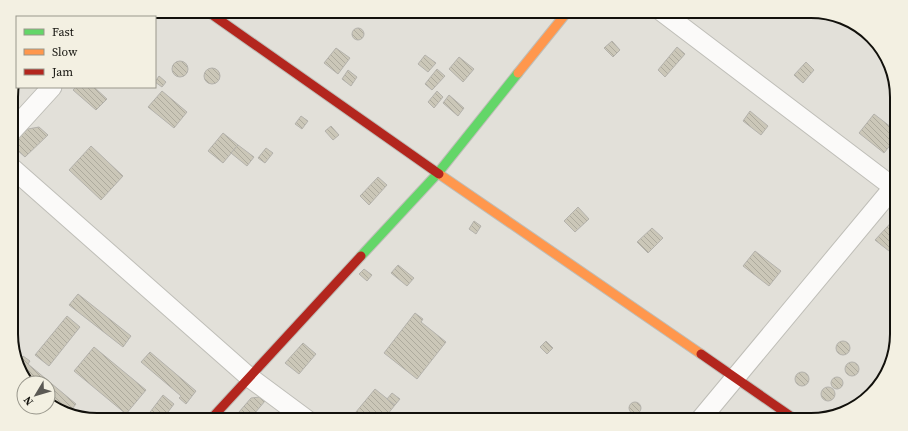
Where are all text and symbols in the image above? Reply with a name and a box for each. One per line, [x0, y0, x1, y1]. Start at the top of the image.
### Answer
legend [16, 16, 156, 88]
text: Fast [52, 24, 74, 40]
text: Slow [52, 44, 78, 60]
text: Jam [51, 64, 73, 80]
north arrow [16, 375, 56, 415]
text: N [20, 393, 37, 409]

